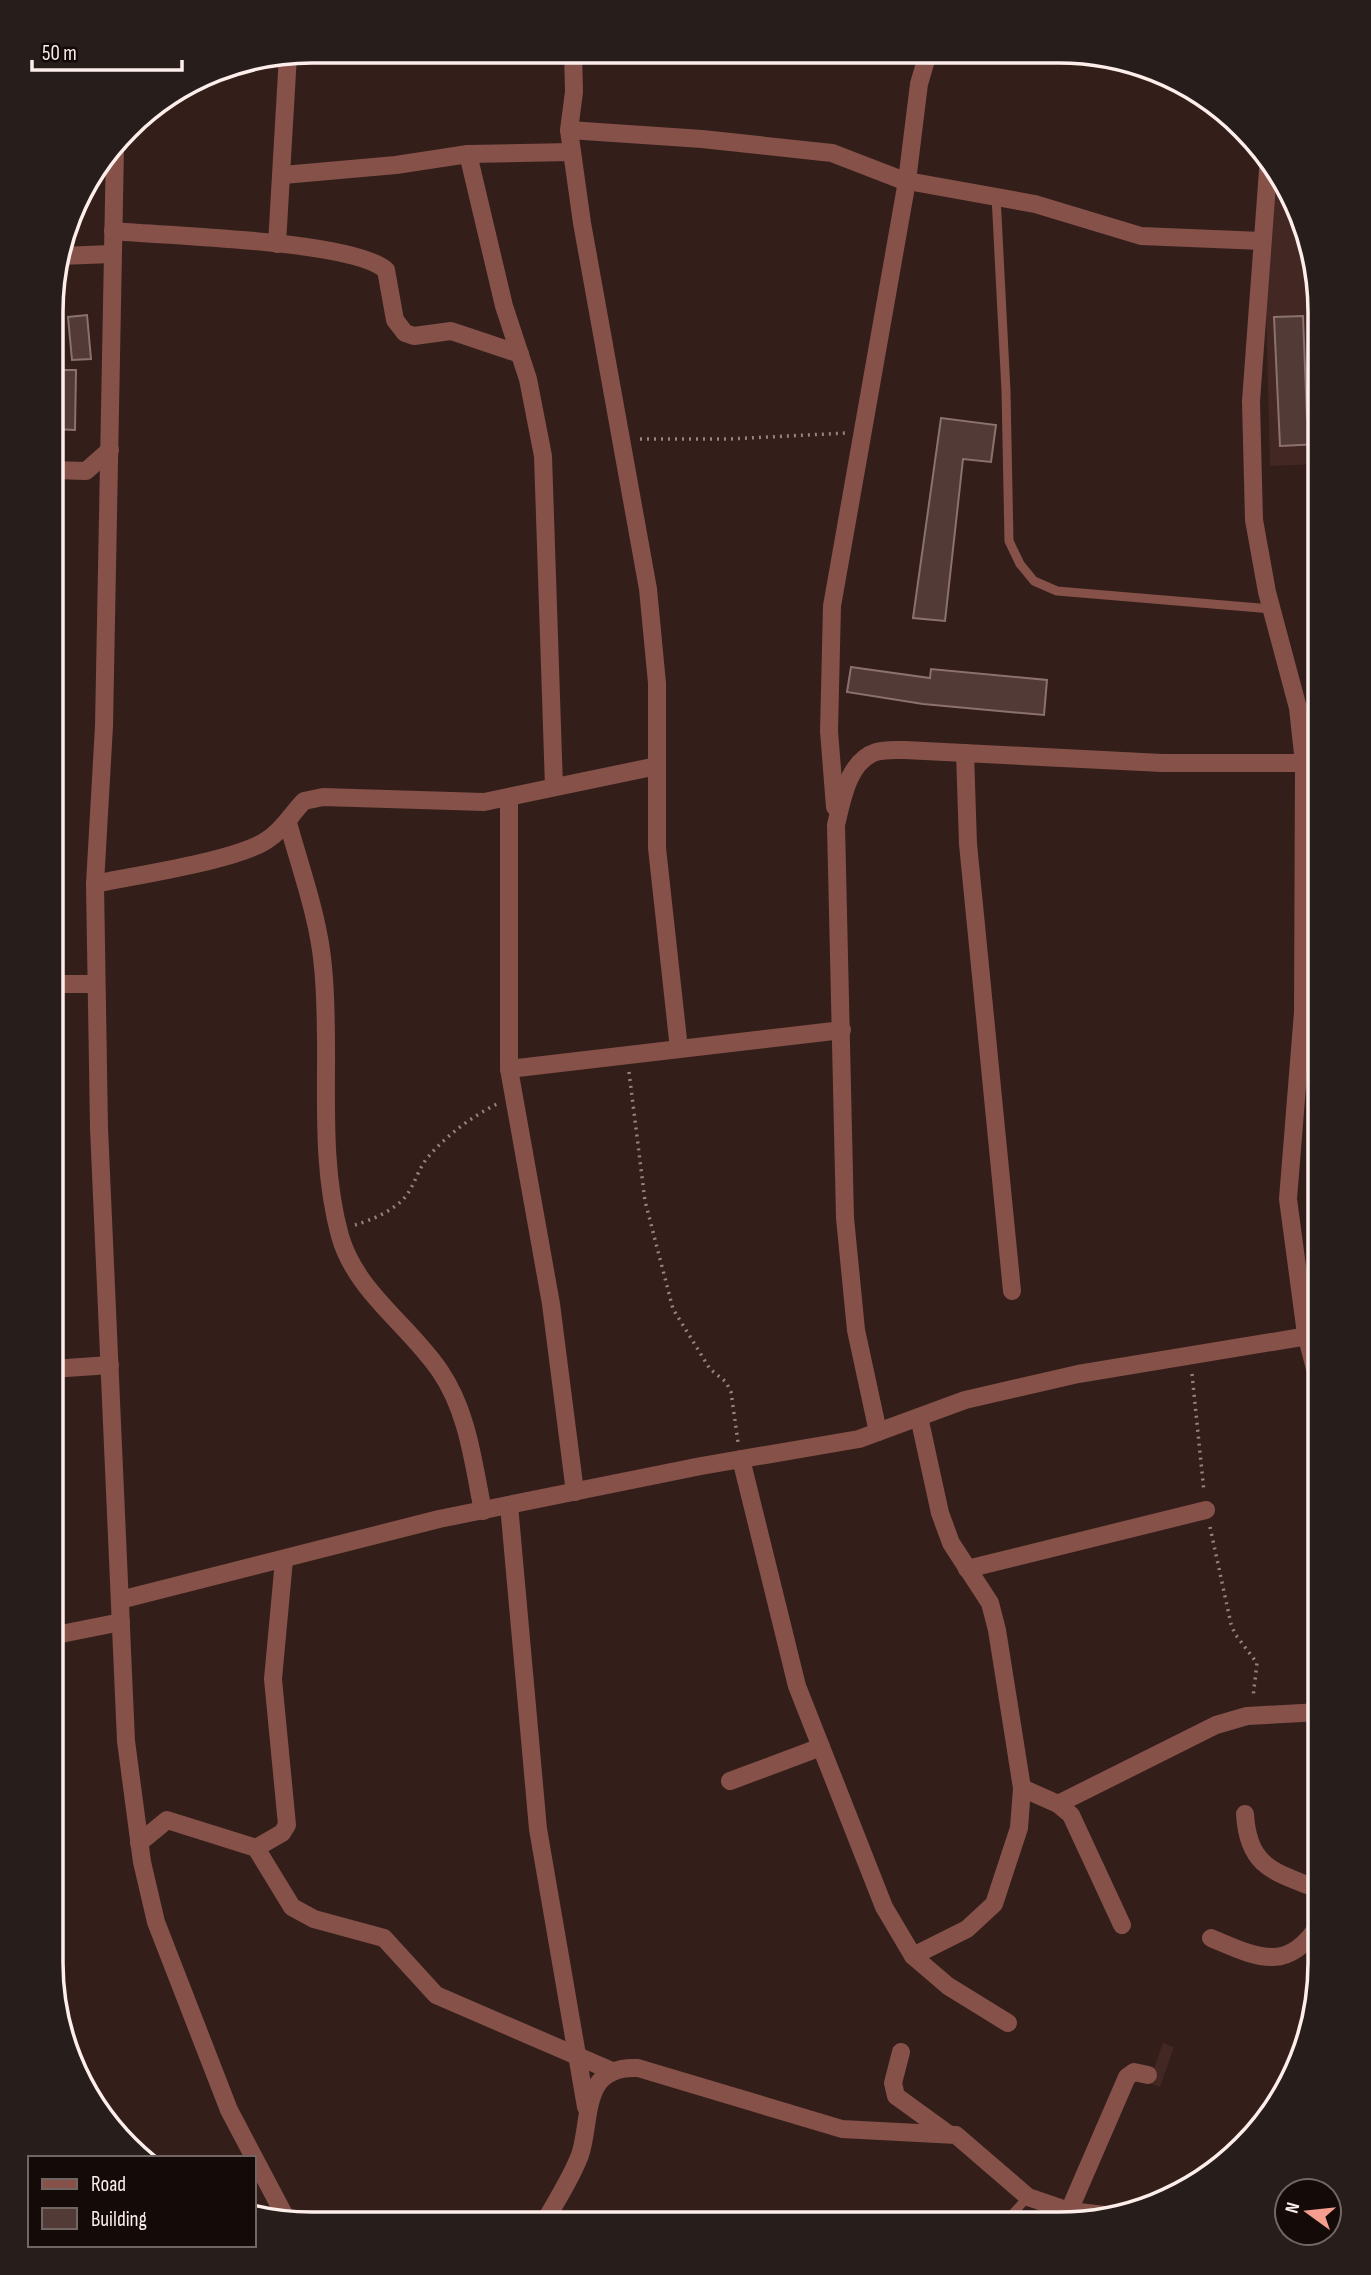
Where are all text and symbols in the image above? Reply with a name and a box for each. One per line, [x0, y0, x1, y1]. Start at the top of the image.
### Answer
scale bar [32, 28, 182, 72]
text: 50 m [42, 41, 77, 66]
legend [28, 2156, 256, 2247]
text: Road [91, 2172, 126, 2197]
north arrow [1273, 2177, 1343, 2247]
text: N [1281, 2200, 1305, 2216]
text: Building [91, 2207, 147, 2232]

